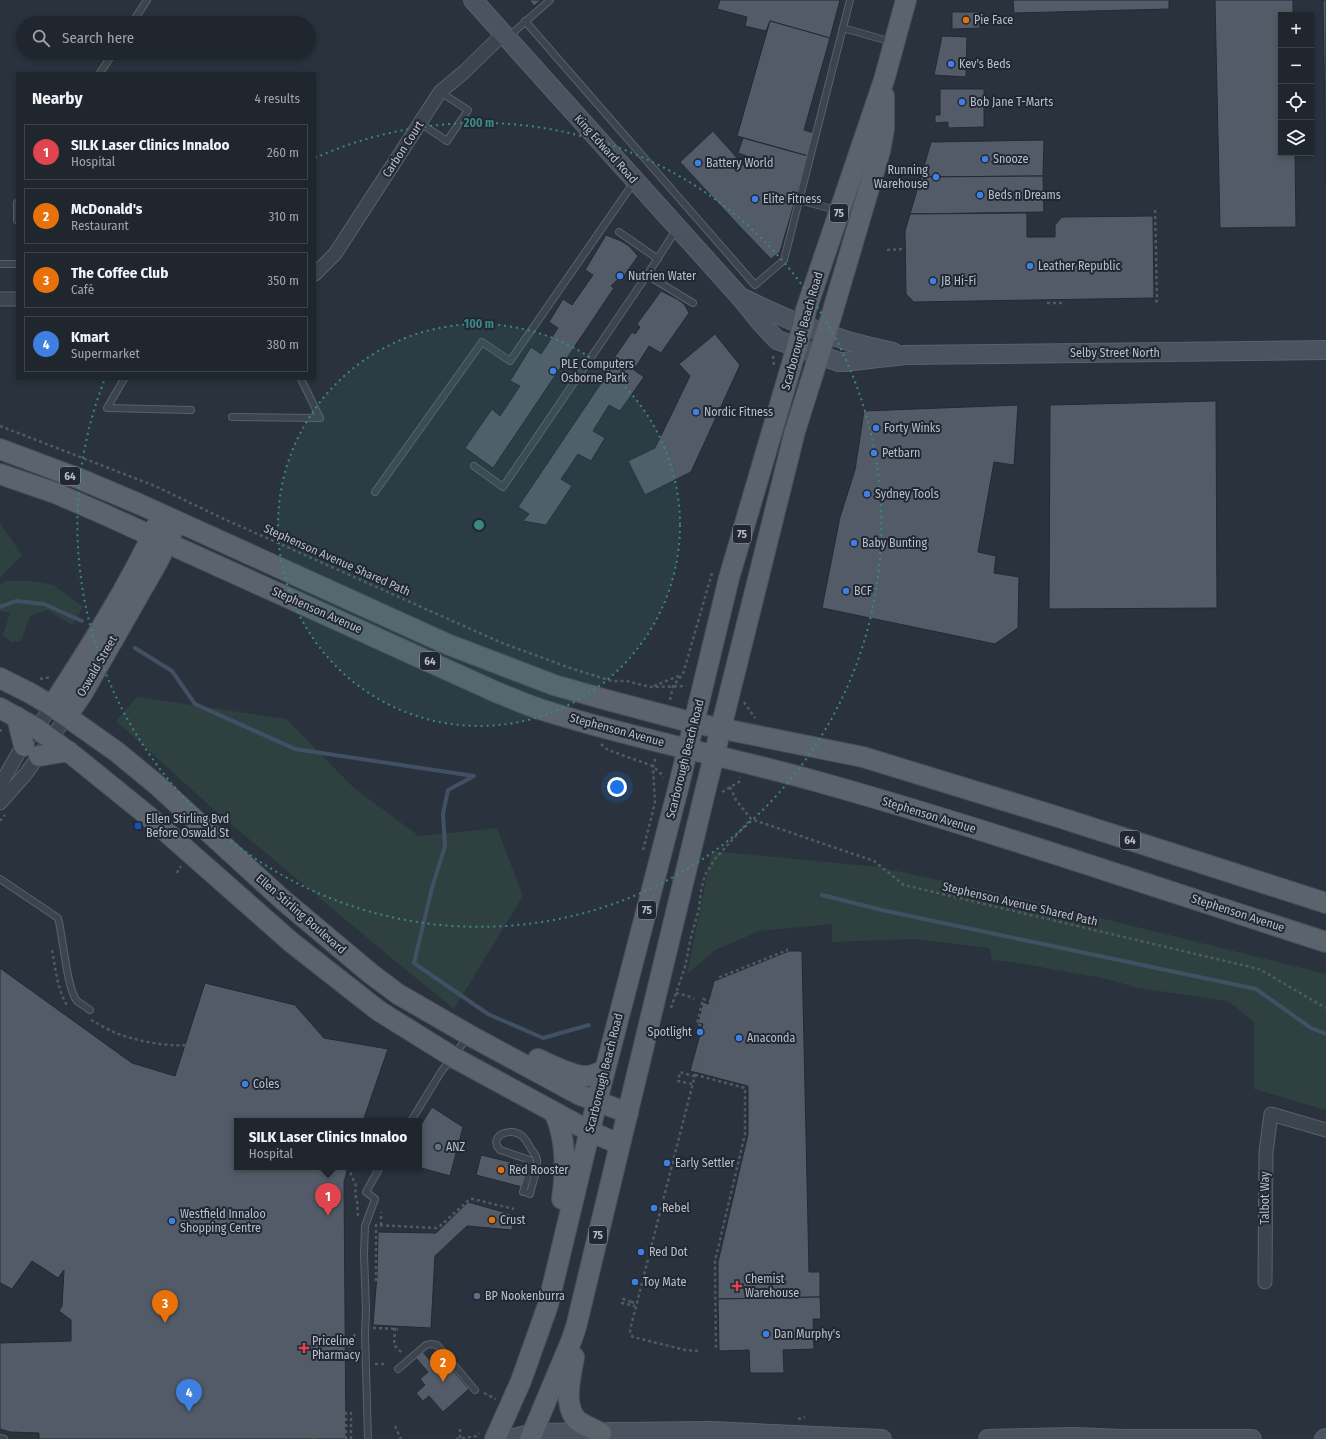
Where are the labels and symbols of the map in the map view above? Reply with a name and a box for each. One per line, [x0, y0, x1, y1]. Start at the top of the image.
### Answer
place label: Pie Face [974, 13, 1013, 27]
marker: Pie Face [961, 15, 971, 25]
place label: Kev's Beds [959, 57, 1011, 71]
marker: Kev's Beds [946, 59, 956, 69]
place label: Bob Jane T-Marts [970, 95, 1053, 109]
marker: Bob Jane T-Marts [957, 97, 967, 107]
street label: King Edward Road [572, 112, 640, 186]
text: 200 m [463, 116, 494, 130]
street label: Carbon Court [380, 118, 426, 180]
place label: Snooze [993, 152, 1028, 166]
marker: Snooze [980, 154, 990, 164]
place label: Battery World [706, 156, 773, 170]
marker: Battery World [693, 158, 703, 168]
place label: Running Warehouse [874, 163, 928, 191]
marker: Running Warehouse [931, 172, 941, 182]
place label: Beds n Dreams [988, 188, 1061, 202]
marker: Beds n Dreams [975, 190, 985, 200]
place label: Elite Fitness [763, 192, 821, 206]
marker: Elite Fitness [750, 194, 760, 204]
road number: 75 [830, 204, 848, 222]
place label: Leather Republic [1038, 259, 1121, 273]
marker: Leather Republic [1025, 261, 1035, 271]
place label: Nutrien Water [628, 269, 697, 283]
street label: Scarborough Beach Road [778, 270, 826, 392]
marker: Nutrien Water [615, 271, 625, 281]
place label: JB Hi-Fi [941, 274, 976, 288]
marker: JB Hi-Fi [928, 276, 938, 286]
text: 100 m [464, 317, 494, 331]
street label: Selby Street North [1070, 346, 1160, 360]
place label: PLE Computers Osborne Park [561, 357, 634, 385]
marker: PLE Computers Osborne Park [548, 366, 558, 376]
place label: Nordic Fitness [704, 405, 773, 419]
marker: Nordic Fitness [691, 407, 701, 417]
place label: Forty Winks [884, 421, 940, 435]
marker: Forty Winks [871, 423, 881, 433]
place label: Petbarn [882, 446, 920, 460]
marker: Petbarn [869, 448, 879, 458]
road number: 64 [60, 467, 80, 485]
place label: Sydney Tools [875, 487, 939, 501]
marker: Sydney Tools [862, 489, 872, 499]
centre of rings [472, 518, 486, 532]
street label: Stephenson Avenue Shared Path [262, 521, 412, 599]
road number: 75 [733, 525, 751, 543]
place label: Baby Bunting [862, 536, 927, 550]
marker: Baby Bunting [849, 538, 859, 548]
street label: Stephenson Avenue [270, 584, 364, 636]
place label: BCF [854, 584, 873, 598]
marker: BCF [841, 586, 851, 596]
street label: Oswald Street [74, 633, 120, 699]
road number: 64 [420, 652, 440, 670]
street label: Scarborough Beach Road [663, 698, 707, 820]
street label: Stephenson Avenue [568, 711, 666, 749]
your location [607, 777, 627, 797]
street label: Stephenson Avenue [880, 794, 978, 836]
place label: Ellen Stirling Bvd Before Oswald St [146, 812, 229, 840]
marker: Ellen Stirling Bvd Before Oswald St [133, 821, 143, 831]
road number: 64 [1120, 831, 1140, 849]
street label: Ellen Stirling Boulevard [253, 871, 349, 957]
street label: Stephenson Avenue Shared Path [941, 879, 1099, 929]
street label: Stephenson Avenue [1190, 891, 1286, 935]
road number: 75 [638, 901, 656, 919]
street label: Scarborough Beach Road [582, 1012, 626, 1134]
place label: Spotlight [647, 1025, 692, 1039]
marker: Spotlight [695, 1027, 705, 1037]
place label: Anaconda [747, 1031, 795, 1045]
marker: Anaconda [734, 1033, 744, 1043]
place label: Coles [253, 1077, 279, 1091]
marker: Coles [240, 1079, 250, 1089]
place label: ANZ [446, 1140, 466, 1154]
marker: ANZ [433, 1142, 443, 1152]
place label: Early Settler [675, 1156, 735, 1170]
marker: Early Settler [662, 1158, 672, 1168]
place label: Red Rooster [509, 1163, 569, 1177]
marker: Red Rooster [496, 1165, 506, 1175]
street label: Talbot Way [1258, 1171, 1272, 1225]
pin: 1 [315, 1183, 341, 1216]
place label: Rebel [662, 1201, 690, 1215]
marker: Rebel [649, 1203, 659, 1213]
place label: Westfield Innaloo Shopping Centre [180, 1207, 266, 1235]
place label: Crust [500, 1213, 526, 1227]
marker: Crust [487, 1215, 497, 1225]
marker: Westfield Innaloo Shopping Centre [167, 1216, 177, 1226]
road number: 75 [589, 1226, 607, 1244]
place label: Red Dot [649, 1245, 688, 1259]
marker: Red Dot [636, 1247, 646, 1257]
place label: Chemist Warehouse [745, 1272, 799, 1300]
place label: Toy Mate [643, 1275, 686, 1289]
marker: Toy Mate [630, 1277, 640, 1287]
marker: Chemist Warehouse [732, 1281, 742, 1291]
place label: BP Nookenburra [485, 1289, 565, 1303]
pin: 3 [152, 1290, 178, 1323]
marker: BP Nookenburra [472, 1291, 482, 1301]
place label: Dan Murphy's [774, 1327, 840, 1341]
marker: Dan Murphy's [761, 1329, 771, 1339]
place label: Priceline Pharmacy [312, 1334, 361, 1362]
marker: Priceline Pharmacy [299, 1343, 309, 1353]
pin: 2 [430, 1349, 456, 1382]
pin: 4 [176, 1379, 202, 1412]

